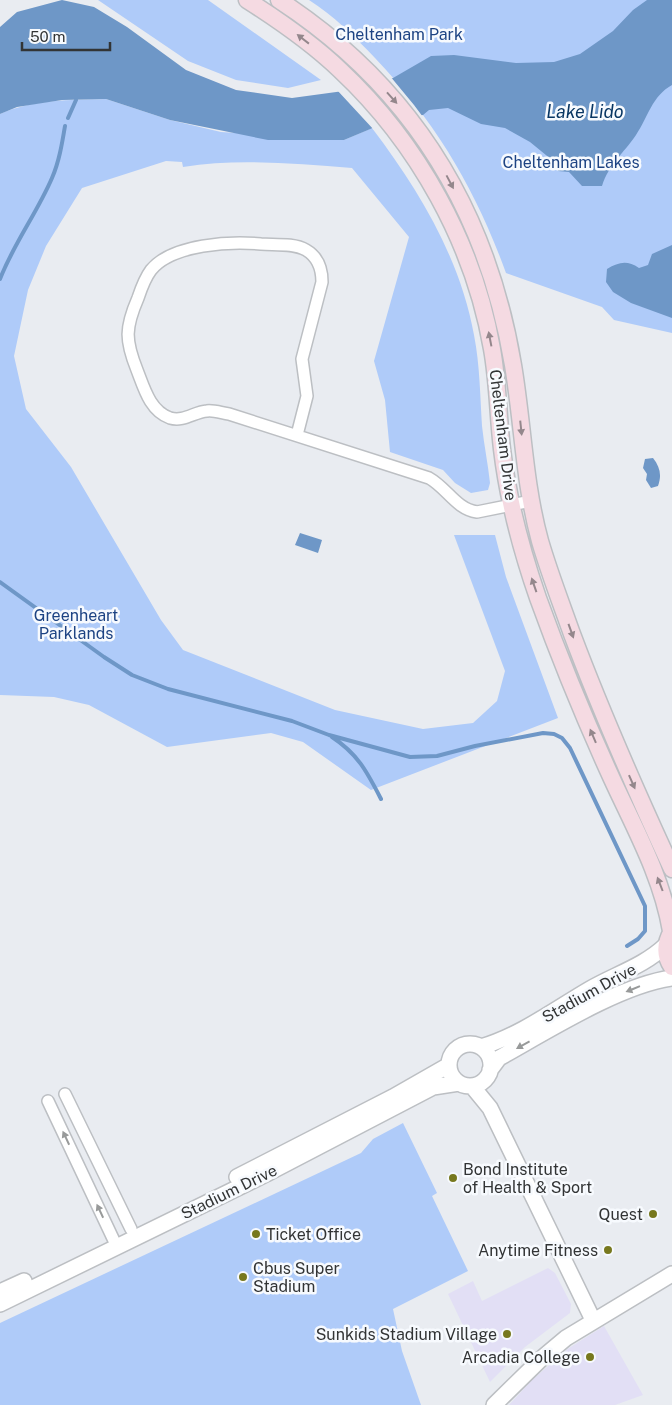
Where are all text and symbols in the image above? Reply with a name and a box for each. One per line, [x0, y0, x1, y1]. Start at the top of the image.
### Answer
scale bar [22, 20, 110, 52]
park label: Cheltenham Park [335, 25, 463, 44]
text: 50 m [30, 28, 65, 45]
one-way arrow [297, 34, 310, 45]
one-way arrow [387, 91, 398, 104]
water label: Lake Lido [546, 101, 624, 122]
park label: Cheltenham Lakes [502, 153, 640, 172]
one-way arrow [446, 175, 455, 188]
one-way arrow [486, 331, 494, 347]
street label: Cheltenham Drive [486, 368, 520, 502]
one-way arrow [517, 420, 525, 436]
one-way arrow [530, 577, 538, 592]
park label: Greenheart Parklands [34, 606, 118, 643]
one-way arrow [567, 624, 575, 639]
one-way arrow [588, 729, 596, 743]
one-way arrow [628, 775, 636, 789]
one-way arrow [656, 876, 664, 891]
street label: Stadium Drive [539, 959, 639, 1027]
one-way arrow [626, 986, 641, 993]
one-way arrow [515, 1041, 530, 1049]
one-way arrow [62, 1131, 70, 1145]
place label: Bond Institute of Health & Sport [463, 1160, 592, 1197]
street label: Stadium Drive [178, 1161, 280, 1223]
marker: Bond Institute of Health & Sport [447, 1172, 459, 1184]
one-way arrow [96, 1204, 104, 1218]
place label: Quest [599, 1205, 643, 1224]
marker: Quest [647, 1208, 659, 1220]
place label: Ticket Office [266, 1225, 361, 1244]
marker: Ticket Office [250, 1228, 262, 1240]
place label: Anytime Fitness [478, 1241, 598, 1260]
marker: Anytime Fitness [602, 1244, 614, 1256]
place label: Cbus Super Stadium [253, 1259, 340, 1296]
marker: Cbus Super Stadium [237, 1271, 249, 1283]
place label: Sunkids Stadium Village [316, 1325, 497, 1344]
marker: Sunkids Stadium Village [501, 1328, 513, 1340]
place label: Arcadia College [462, 1348, 580, 1367]
marker: Arcadia College [584, 1351, 596, 1363]

